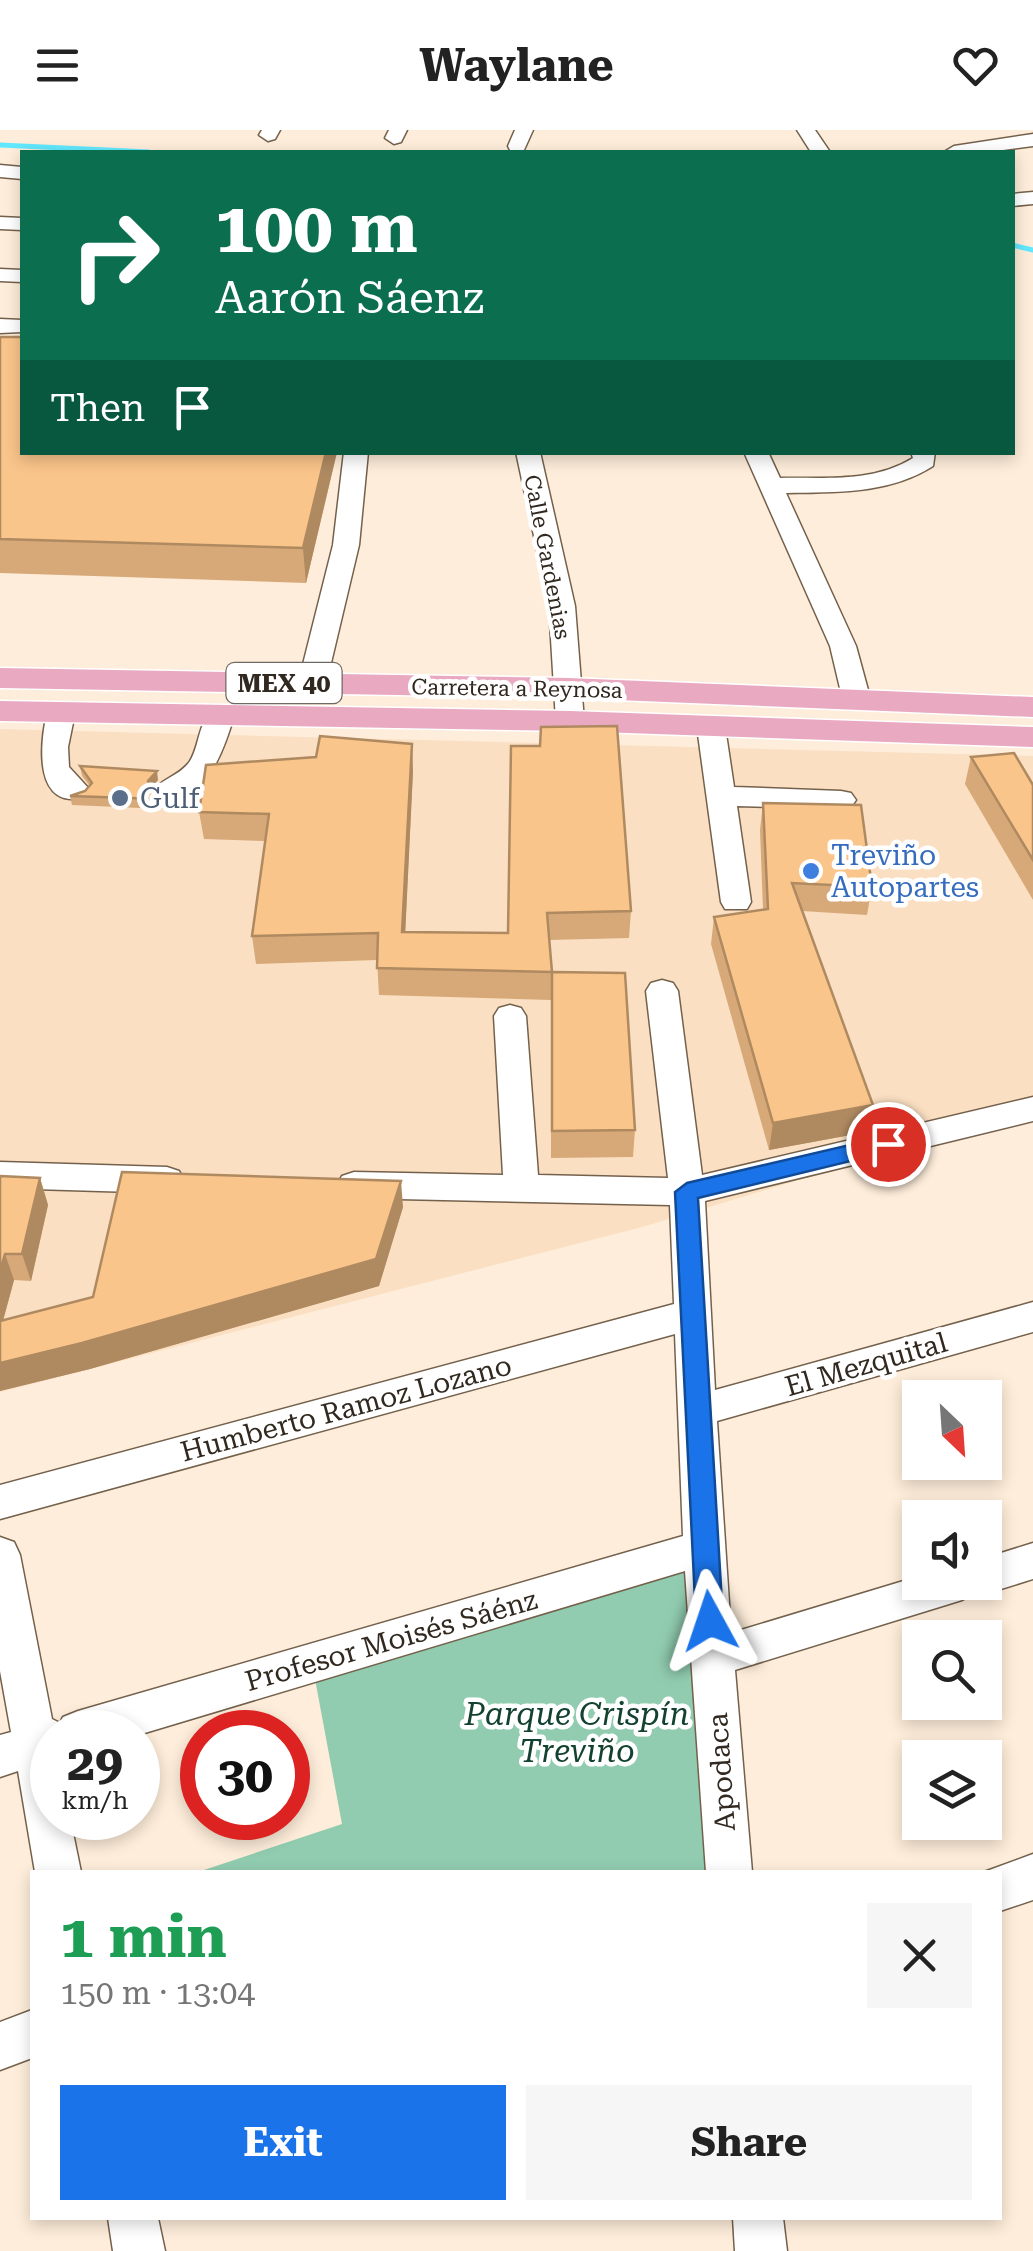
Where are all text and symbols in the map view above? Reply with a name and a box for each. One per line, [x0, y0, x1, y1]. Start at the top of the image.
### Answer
icon: menu [30, 38, 85, 93]
icon: heart [948, 38, 1003, 93]
text: Waylane [419, 39, 614, 92]
text: 100 m [215, 187, 418, 269]
icon: right [50, 190, 180, 320]
text: Aarón Sáenz [215, 271, 484, 324]
icon: arrive [165, 380, 220, 435]
text: Then [50, 386, 145, 430]
street label: Calle Gardenias [519, 473, 576, 641]
road number: MEX 40 [226, 663, 342, 703]
street label: Carretera a Reynosa [411, 674, 623, 703]
place label: Gulf [140, 782, 201, 815]
marker: Gulf [109, 787, 131, 809]
place label: Treviño Autopartes [831, 839, 979, 904]
marker: Treviño Autopartes [800, 860, 822, 882]
pin [846, 1102, 931, 1187]
icon: arrive [861, 1117, 916, 1172]
street label: El Mezquital [781, 1326, 951, 1403]
street label: Humberto Ramoz Lozano [177, 1348, 515, 1469]
north arrow [902, 1380, 1002, 1480]
map controls [902, 1380, 1002, 1840]
button: sound [902, 1500, 1002, 1600]
position arrow [658, 1569, 762, 1673]
street label: Profesor Moisés Sáénz [241, 1583, 541, 1698]
button: search [902, 1620, 1002, 1720]
park label: Parque Crispín Treviño [464, 1695, 689, 1770]
speed limit sign: 30 [180, 1710, 310, 1840]
street label: Apodaca [701, 1712, 742, 1832]
text: 29 [67, 1734, 123, 1792]
button: layers [902, 1740, 1002, 1840]
text: km/h [62, 1786, 128, 1815]
text: 1 min [60, 1901, 227, 1972]
button: close [867, 1903, 972, 2008]
text: 150 m · 13:04 [60, 1974, 255, 2012]
button: Exit [60, 2085, 506, 2200]
button: Share [526, 2085, 972, 2200]

